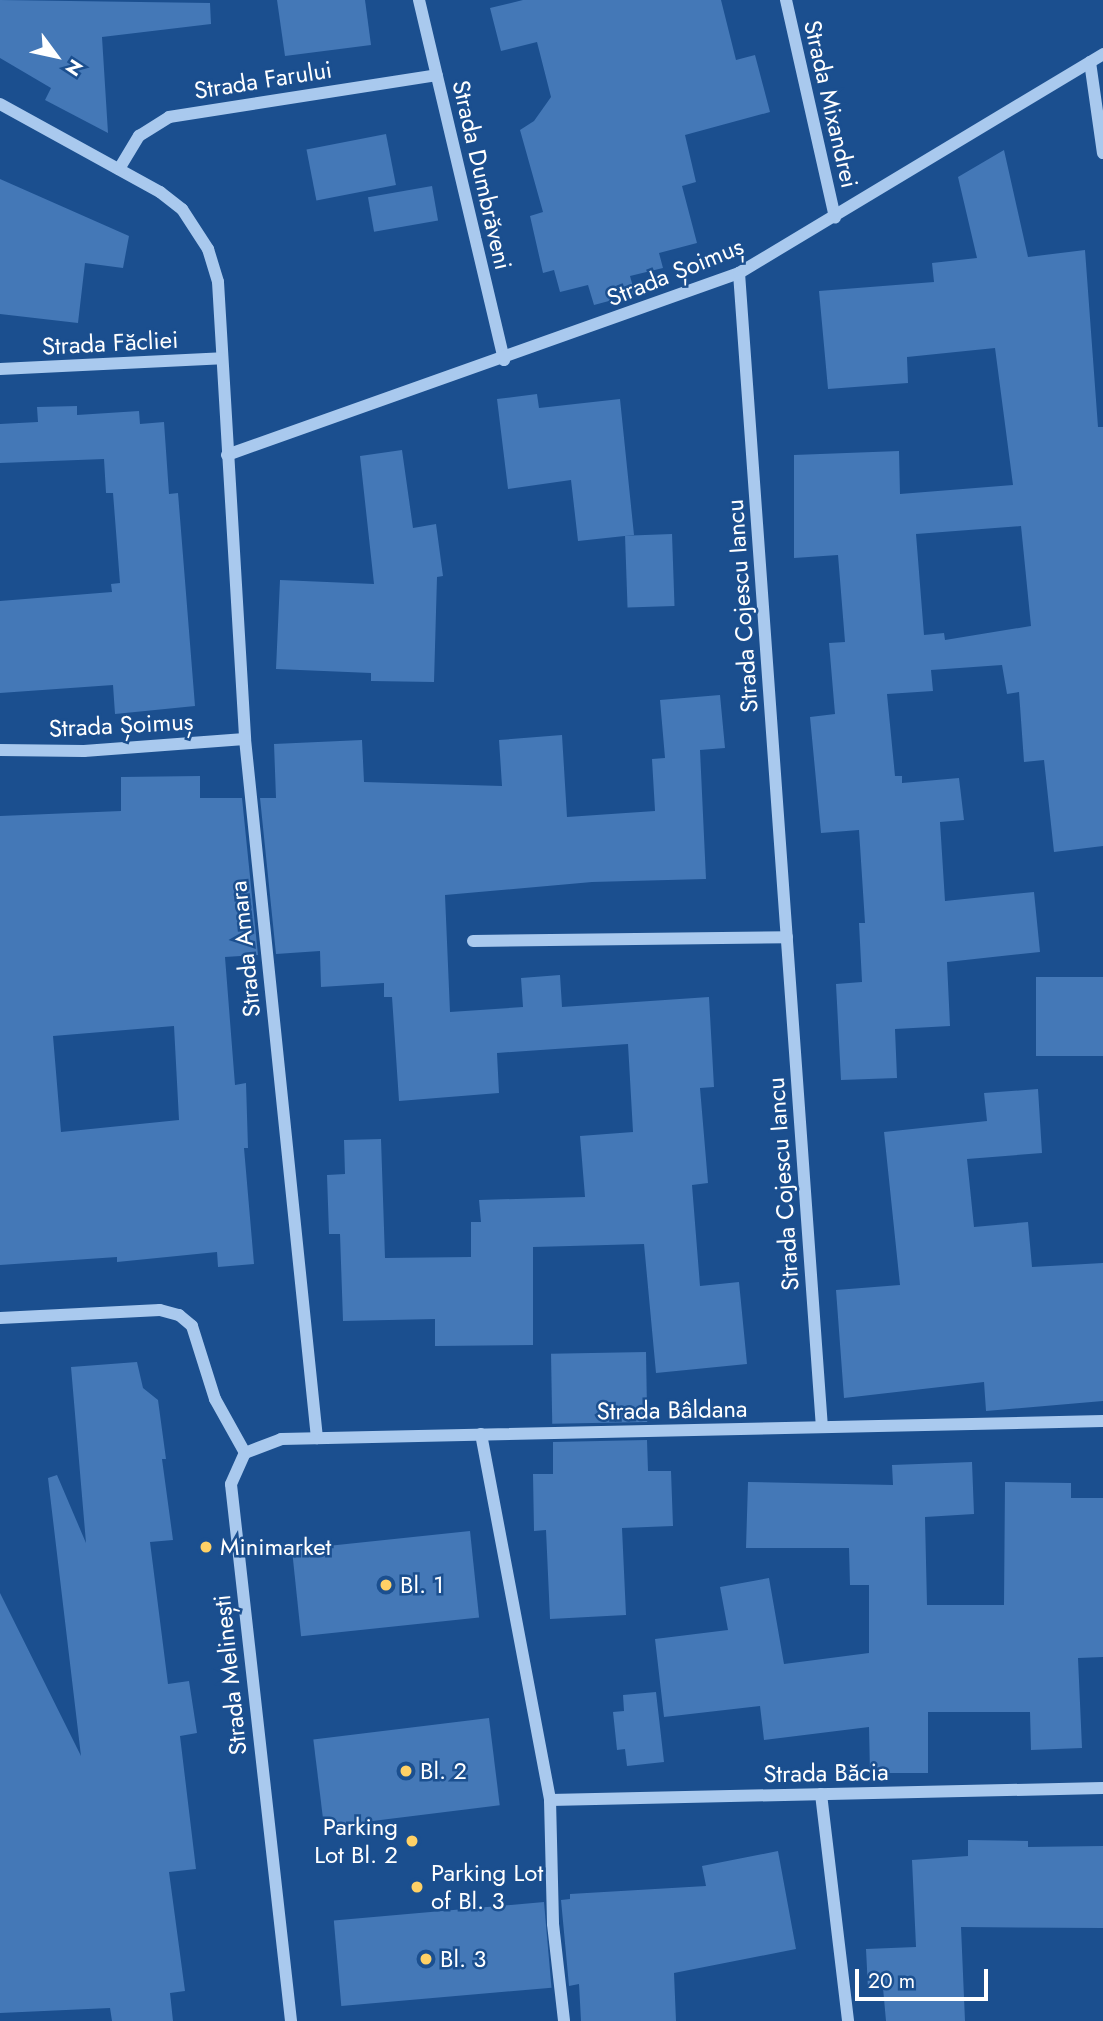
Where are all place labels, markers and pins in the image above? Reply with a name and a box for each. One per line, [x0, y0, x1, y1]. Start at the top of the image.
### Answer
place label: Minimarket [220, 1533, 331, 1561]
marker: Minimarket [198, 1539, 214, 1555]
place label: Bl. 1 [400, 1571, 444, 1599]
marker: Bl. 1 [378, 1577, 394, 1593]
place label: Bl. 2 [420, 1757, 467, 1785]
marker: Bl. 2 [398, 1763, 414, 1779]
place label: Parking Lot Bl. 2 [314, 1813, 398, 1869]
marker: Parking Lot Bl. 2 [404, 1833, 420, 1849]
place label: Parking Lot of Bl. 3 [431, 1859, 543, 1915]
marker: Parking Lot of Bl. 3 [409, 1879, 425, 1895]
place label: Bl. 3 [440, 1945, 486, 1973]
marker: Bl. 3 [418, 1951, 434, 1967]

